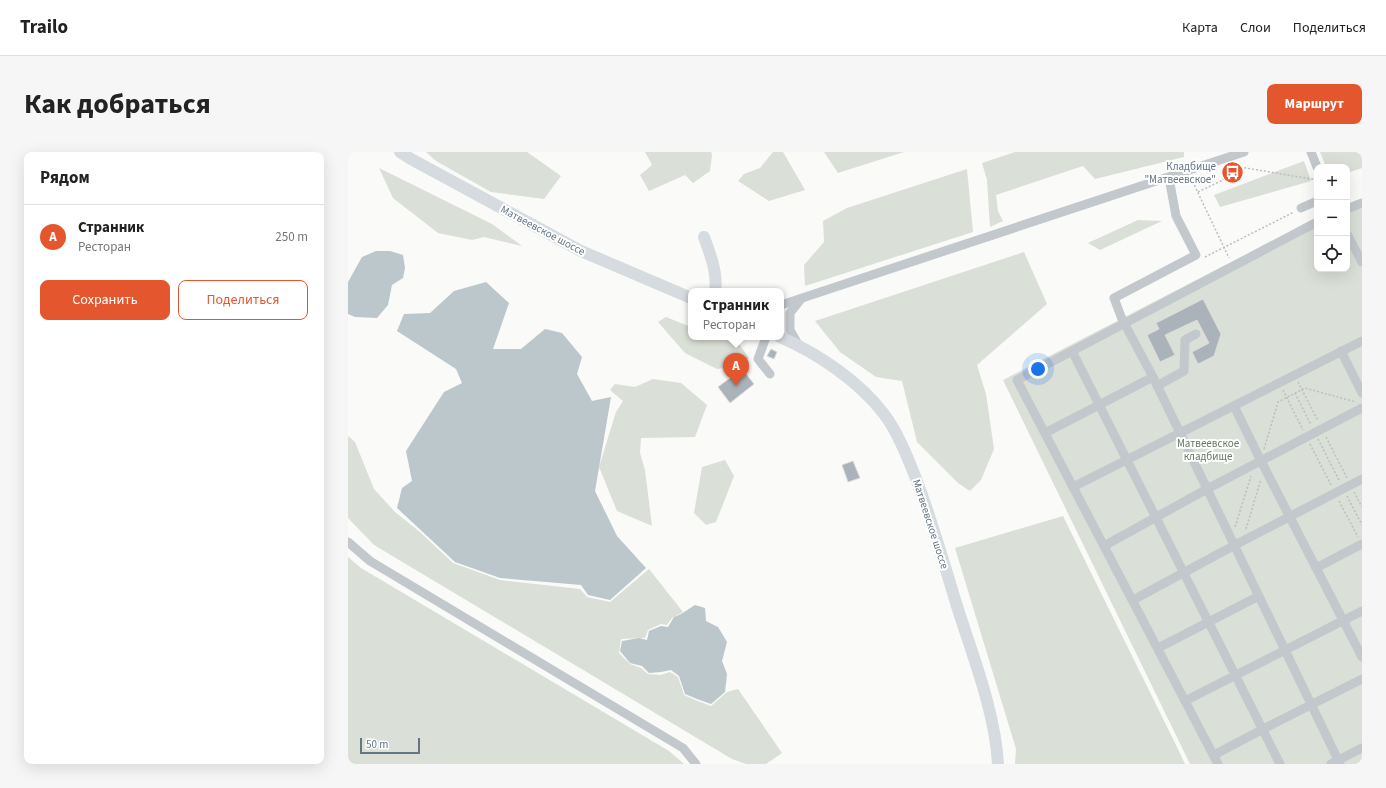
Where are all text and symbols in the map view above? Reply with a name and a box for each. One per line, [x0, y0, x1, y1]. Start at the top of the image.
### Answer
text: Trailo [20, 14, 68, 41]
text: Карта [1182, 18, 1218, 38]
text: Слои [1240, 18, 1271, 38]
text: Поделиться [1293, 18, 1366, 38]
text: Как добраться [24, 84, 211, 124]
button: Маршрут [1267, 84, 1362, 124]
place label: Кладбище "Матвеевское" [1144, 159, 1217, 187]
bus stop icon: Кладбище "Матвеевское" [1219, 159, 1245, 185]
map controls [1314, 164, 1350, 272]
button: + [1314, 164, 1350, 200]
text: Рядом [40, 166, 90, 190]
button: − [1314, 200, 1350, 236]
street label: Матвеевское шоссе [498, 202, 588, 259]
text: Странник [78, 217, 144, 238]
text: A [49, 228, 57, 246]
text: 250 m [275, 228, 308, 246]
button: locate [1314, 236, 1350, 272]
text: Ресторан [78, 238, 131, 256]
button: Сохранить [40, 280, 170, 320]
button: Поделиться [178, 280, 308, 320]
popup [688, 288, 784, 340]
text: Странник [703, 295, 769, 316]
text: Ресторан [703, 316, 756, 334]
pin: A [723, 353, 749, 386]
your location [1028, 359, 1048, 379]
park label: Матвеевское кладбище [1177, 436, 1240, 464]
street label: Матвеевское шоссе [909, 477, 952, 572]
scale bar [360, 736, 420, 755]
text: 50 m [366, 737, 388, 752]

